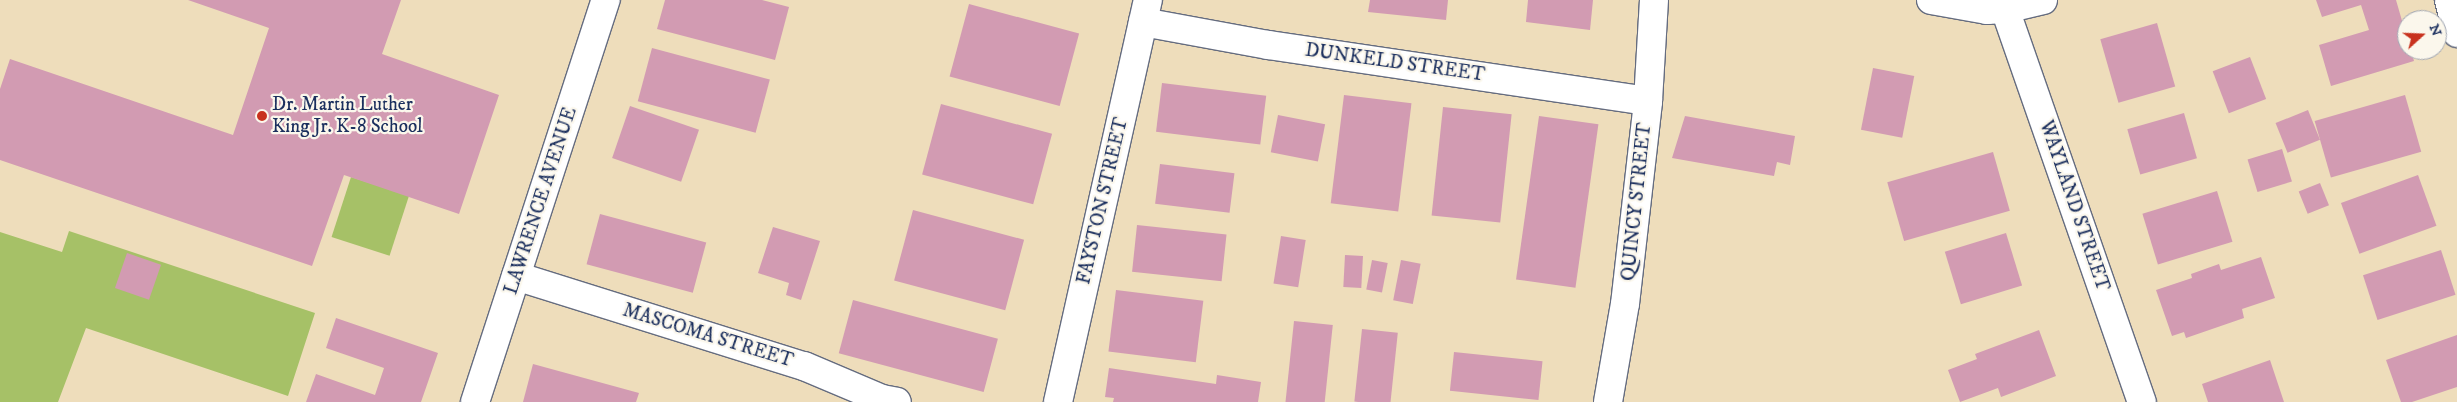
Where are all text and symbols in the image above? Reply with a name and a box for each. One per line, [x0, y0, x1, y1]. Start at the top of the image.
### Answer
north arrow [2397, 10, 2447, 60]
text: N [2425, 22, 2446, 39]
street label: DUNKELD STREET [1304, 39, 1486, 87]
place label: Dr. Martin Luther King Jr. K-8 School [272, 94, 423, 138]
street label: LAWRENCE AVENUE [500, 105, 582, 297]
marker: Dr. Martin Luther King Jr. K-8 School [256, 110, 268, 122]
street label: FAYSTON STREET [1073, 115, 1133, 287]
street label: WAYLAND STREET [2034, 118, 2114, 294]
street label: QUINCY STREET [1617, 122, 1657, 282]
street label: MASCOMA STREET [620, 299, 796, 373]

